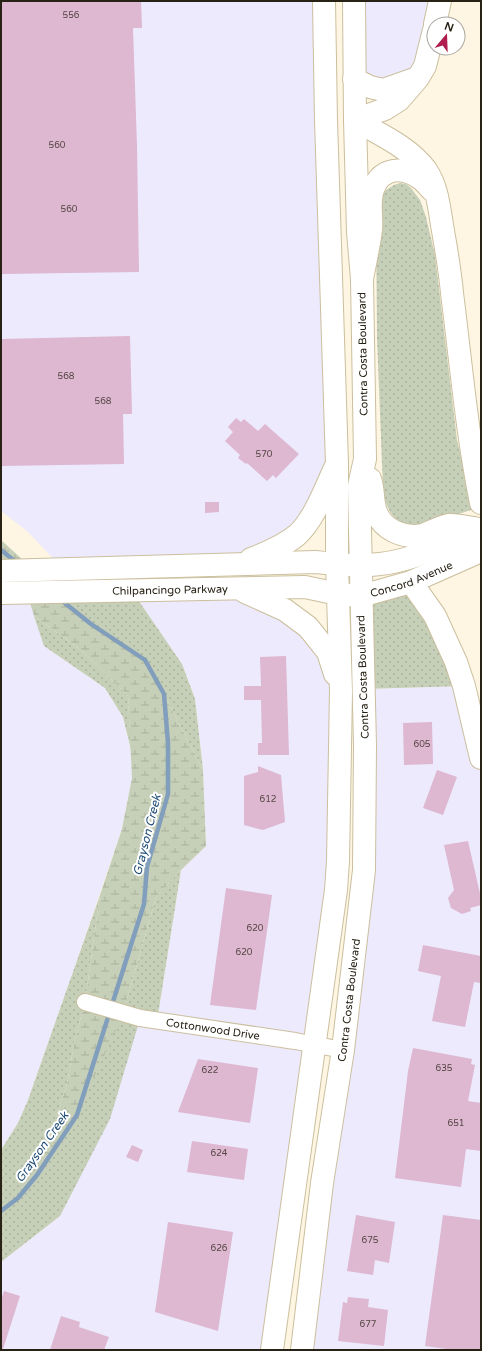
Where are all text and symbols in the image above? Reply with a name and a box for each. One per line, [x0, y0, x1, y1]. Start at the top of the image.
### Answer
house number: 556 [63, 10, 80, 21]
north arrow [426, 16, 466, 56]
text: N [443, 19, 455, 35]
house number: 560 [49, 140, 66, 151]
house number: 560 [61, 204, 78, 215]
street label: Contra Costa Boulevard [355, 292, 371, 416]
house number: 568 [58, 371, 75, 382]
house number: 568 [95, 396, 112, 407]
house number: 570 [256, 449, 273, 460]
street label: Concord Avenue [369, 558, 454, 600]
street label: Chilpancingo Parkway [112, 582, 228, 597]
street label: Contra Costa Boulevard [354, 615, 372, 739]
house number: 605 [414, 739, 431, 750]
water label: Grayson Creek [130, 792, 164, 877]
house number: 612 [260, 794, 276, 805]
house number: 620 [247, 923, 264, 934]
street label: Contra Costa Boulevard [335, 938, 362, 1063]
house number: 620 [236, 947, 253, 958]
street label: Cottonwood Drive [165, 1015, 261, 1042]
house number: 635 [436, 1063, 453, 1074]
house number: 622 [202, 1065, 218, 1076]
water label: Grayson Creek [12, 1108, 72, 1185]
house number: 651 [448, 1118, 464, 1129]
house number: 624 [211, 1148, 228, 1159]
house number: 675 [362, 1235, 379, 1246]
house number: 626 [211, 1243, 228, 1254]
house number: 677 [360, 1319, 377, 1330]

